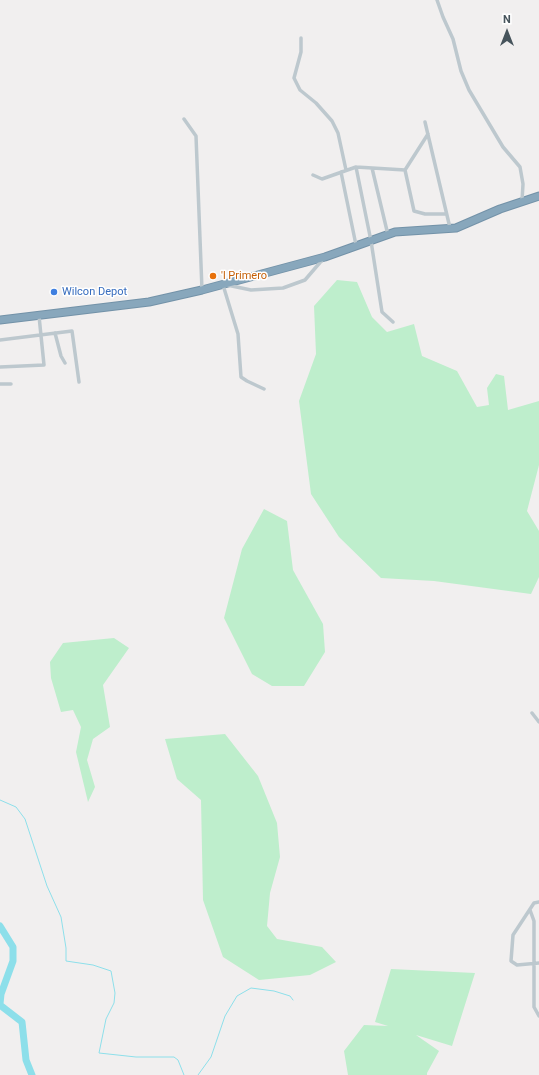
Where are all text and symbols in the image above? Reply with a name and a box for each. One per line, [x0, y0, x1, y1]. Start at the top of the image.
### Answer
north arrow [487, 12, 527, 52]
text: N [503, 13, 511, 26]
place label: 'l Primero [221, 269, 267, 283]
marker: 'l Primero [208, 271, 218, 281]
place label: Wilcon Depot [62, 285, 127, 299]
marker: Wilcon Depot [49, 287, 59, 297]

